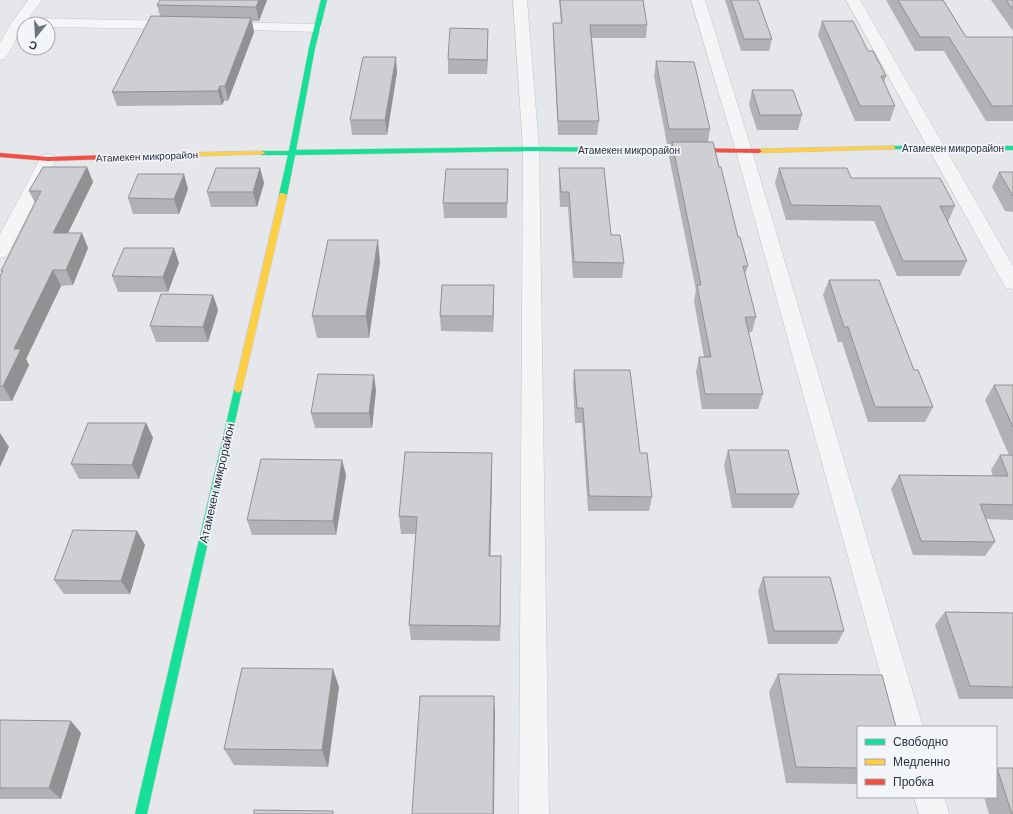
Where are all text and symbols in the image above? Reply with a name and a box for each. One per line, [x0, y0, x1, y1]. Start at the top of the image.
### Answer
north arrow [16, 16, 56, 56]
text: С [27, 39, 39, 53]
street label: Атамекен микрорайон [902, 142, 1004, 154]
street label: Атамекен микрорайон [578, 144, 680, 156]
street label: Атамекен микрорайон [96, 148, 198, 164]
street label: Атамекен микрорайон [195, 421, 238, 544]
legend [857, 726, 997, 798]
text: Свободно [893, 734, 948, 749]
text: Медленно [893, 754, 950, 769]
text: Пробка [893, 774, 934, 789]

